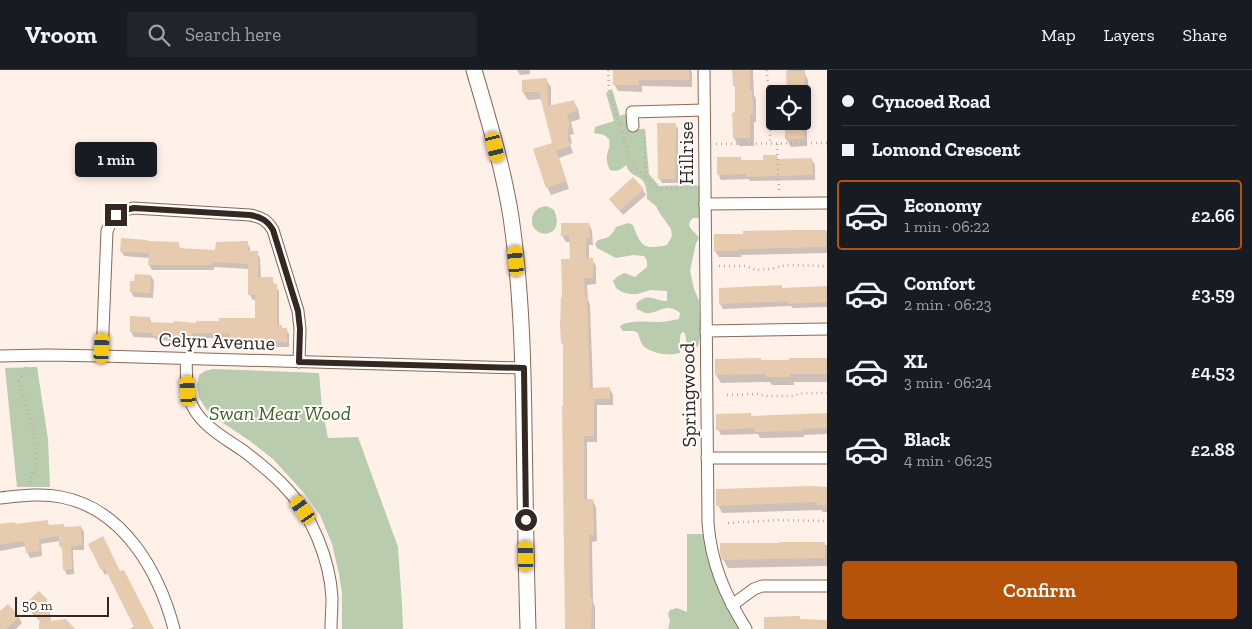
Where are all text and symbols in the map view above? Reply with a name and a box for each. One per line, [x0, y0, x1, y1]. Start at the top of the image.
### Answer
search box [127, 12, 477, 57]
text: Vroom [25, 20, 97, 49]
icon: search [145, 21, 173, 49]
text: Search here [185, 23, 281, 46]
text: Map [1041, 24, 1076, 46]
text: Layers [1104, 24, 1155, 46]
text: Share [1183, 24, 1227, 46]
map controls [766, 85, 811, 130]
button: locate [766, 85, 811, 130]
text: Cyncoed Road [872, 90, 990, 113]
street label: Hillrise [674, 121, 698, 185]
car [484, 131, 505, 163]
text: Lomond Crescent [872, 138, 1020, 161]
callout: 1 min [75, 142, 157, 178]
text: 1 min [97, 150, 135, 169]
icon: car [844, 193, 889, 238]
text: Economy [904, 194, 982, 217]
route end [105, 204, 127, 226]
text: £2.66 [1191, 204, 1235, 227]
text: 1 min · 06:22 [904, 217, 990, 236]
car [507, 245, 524, 277]
icon: car [844, 271, 889, 316]
text: Comfort [904, 272, 975, 295]
text: £3.59 [1191, 282, 1235, 305]
text: 2 min · 06:23 [904, 295, 991, 314]
street label: Celyn Avenue [158, 327, 276, 355]
car [93, 333, 110, 363]
street label: Springwood [675, 342, 701, 448]
icon: car [844, 349, 889, 394]
text: XL [904, 350, 927, 373]
text: £4.53 [1191, 360, 1235, 383]
text: 3 min · 06:24 [904, 373, 992, 392]
car [179, 376, 196, 406]
park label: Swan Mear Wood [209, 401, 351, 425]
icon: car [844, 427, 889, 472]
text: Black [904, 428, 950, 451]
text: £2.88 [1191, 438, 1235, 461]
text: 4 min · 06:25 [904, 451, 992, 470]
car [288, 493, 317, 527]
route start [515, 509, 537, 531]
car [518, 541, 533, 571]
button: Confirm [842, 561, 1237, 619]
scale bar [15, 594, 109, 617]
text: 50 m [22, 597, 53, 614]

